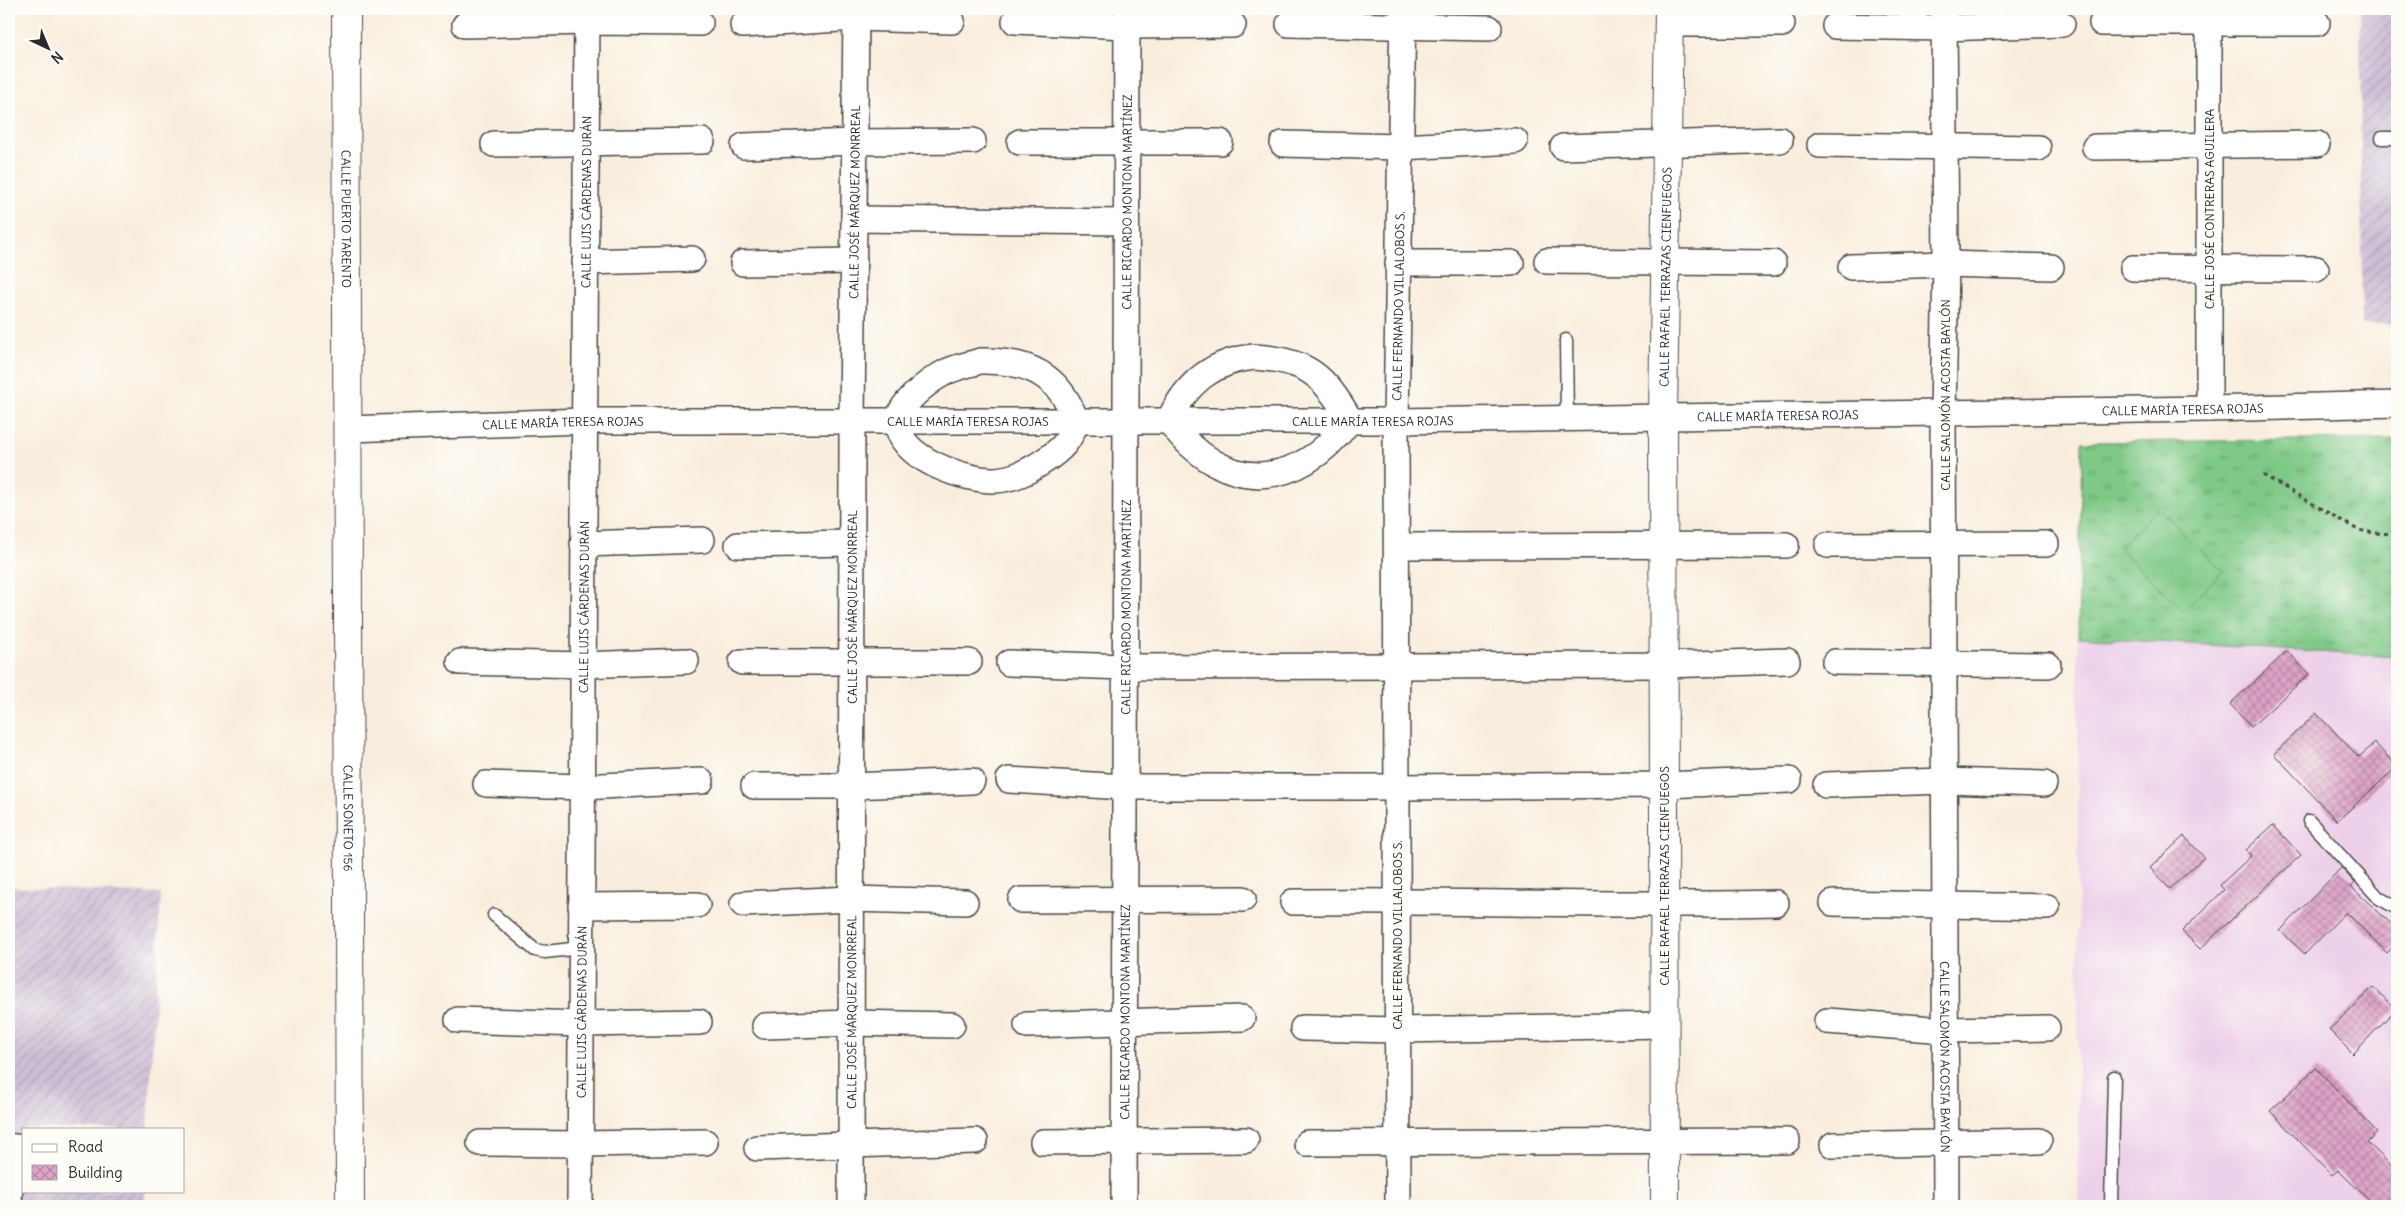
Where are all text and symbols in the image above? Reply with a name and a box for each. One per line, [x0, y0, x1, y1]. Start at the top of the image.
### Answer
north arrow [22, 22, 72, 72]
text: N [47, 48, 67, 67]
street label: CALLE RICARDO MONTONA MARTÍNEZ [1119, 94, 1134, 310]
street label: CALLE JOSÉ MÁRQUEZ MONRREAL [846, 105, 863, 299]
street label: CALLE JOSÉ CONTRERAS AGUILERA [2202, 108, 2217, 309]
street label: CALLE LUIS CÁRDENAS DURÁN [578, 116, 594, 288]
street label: CALLE PUERTO TARENTO [339, 150, 354, 288]
street label: CALLE RAFAEL TERRAZAS CIENFUEGOS [1656, 167, 1674, 387]
street label: CALLE FERNANDO VILLALOBOS S. [1389, 211, 1407, 401]
street label: CALLE SALOMÓN ACOSTA BAYLÓN [1938, 299, 1953, 491]
street label: CALLE MARÍA TERESA ROJAS [2102, 400, 2264, 418]
street label: CALLE MARÍA TERESA ROJAS [1697, 407, 1859, 424]
street label: CALLE MARÍA TERESA ROJAS [1292, 413, 1454, 429]
street label: CALLE MARÍA TERESA ROJAS [482, 414, 644, 432]
street label: CALLE MARÍA TERESA ROJAS [887, 414, 1049, 429]
street label: CALLE RICARDO MONTONA MARTÍNEZ [1118, 499, 1133, 715]
street label: CALLE JOSÉ MÁRQUEZ MONRREAL [844, 510, 859, 704]
street label: CALLE LUIS CÁRDENAS DURÁN [575, 521, 592, 693]
street label: CALLE SONETO 156 [341, 765, 356, 871]
street label: CALLE RAFAEL TERRAZAS CIENFUEGOS [1657, 766, 1672, 986]
street label: CALLE FERNANDO VILLALOBOS S. [1390, 840, 1405, 1030]
street label: CALLE RICARDO MONTONA MARTÍNEZ [1117, 904, 1132, 1120]
street label: CALLE JOSÉ MÁRQUEZ MONRREAL [844, 915, 859, 1109]
street label: CALLE LUIS CÁRDENAS DURÁN [573, 926, 589, 1098]
street label: CALLE SALOMÓN ACOSTA BAYLÓN [1938, 961, 1953, 1153]
legend [22, 1128, 185, 1192]
text: Road [68, 1137, 103, 1156]
text: Building [68, 1163, 123, 1182]

